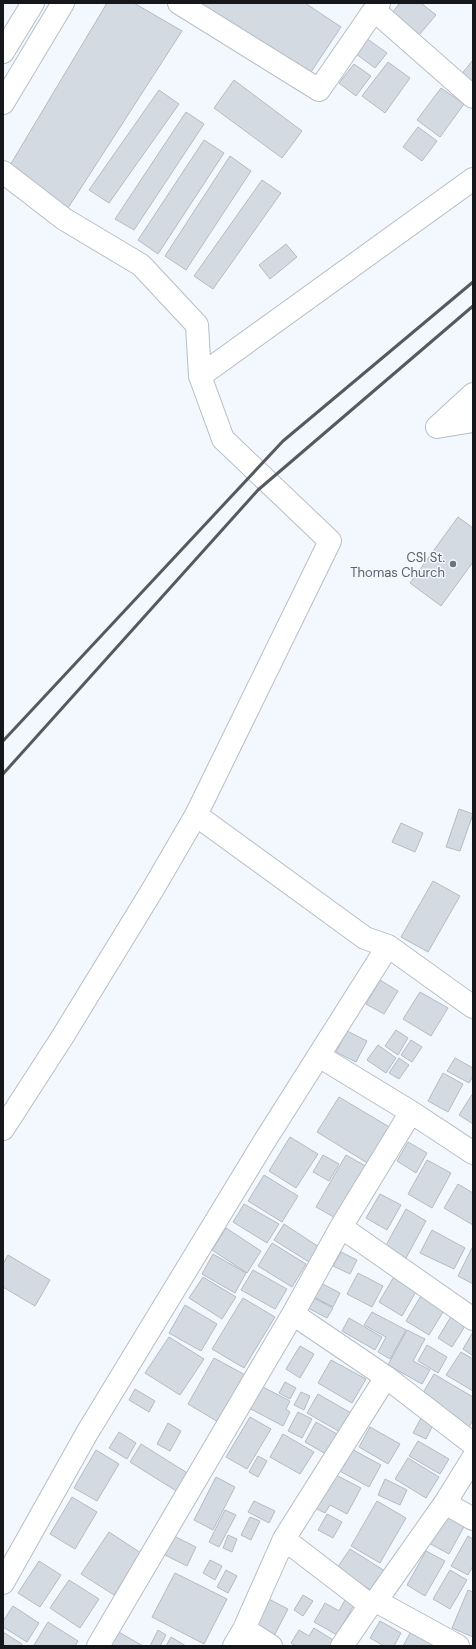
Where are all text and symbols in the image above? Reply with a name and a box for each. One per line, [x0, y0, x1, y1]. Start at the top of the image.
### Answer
place label: CSI St. Thomas Church [350, 549, 445, 581]
marker: CSI St. Thomas Church [448, 559, 458, 569]

